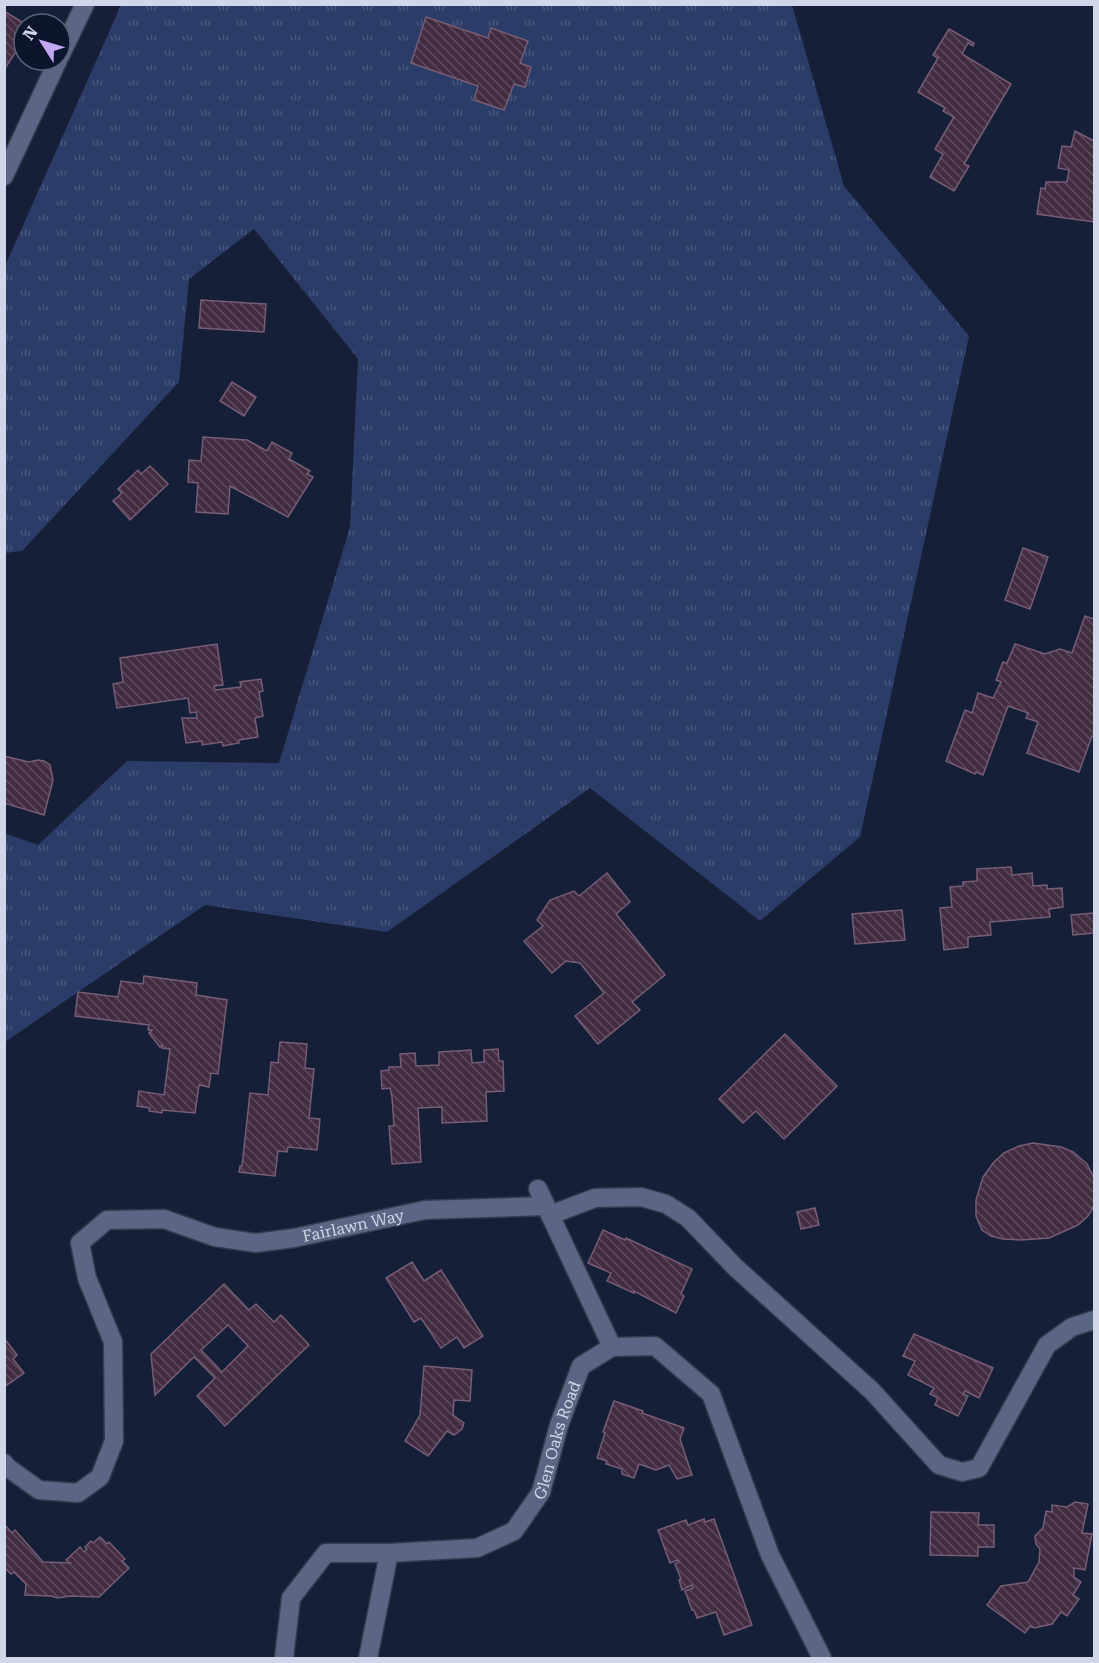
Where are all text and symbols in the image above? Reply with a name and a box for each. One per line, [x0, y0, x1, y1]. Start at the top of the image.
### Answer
north arrow [12, 12, 72, 72]
text: N [19, 23, 42, 44]
street label: Fairlawn Way [301, 1206, 406, 1246]
street label: Glen Oaks Road [530, 1378, 585, 1504]

